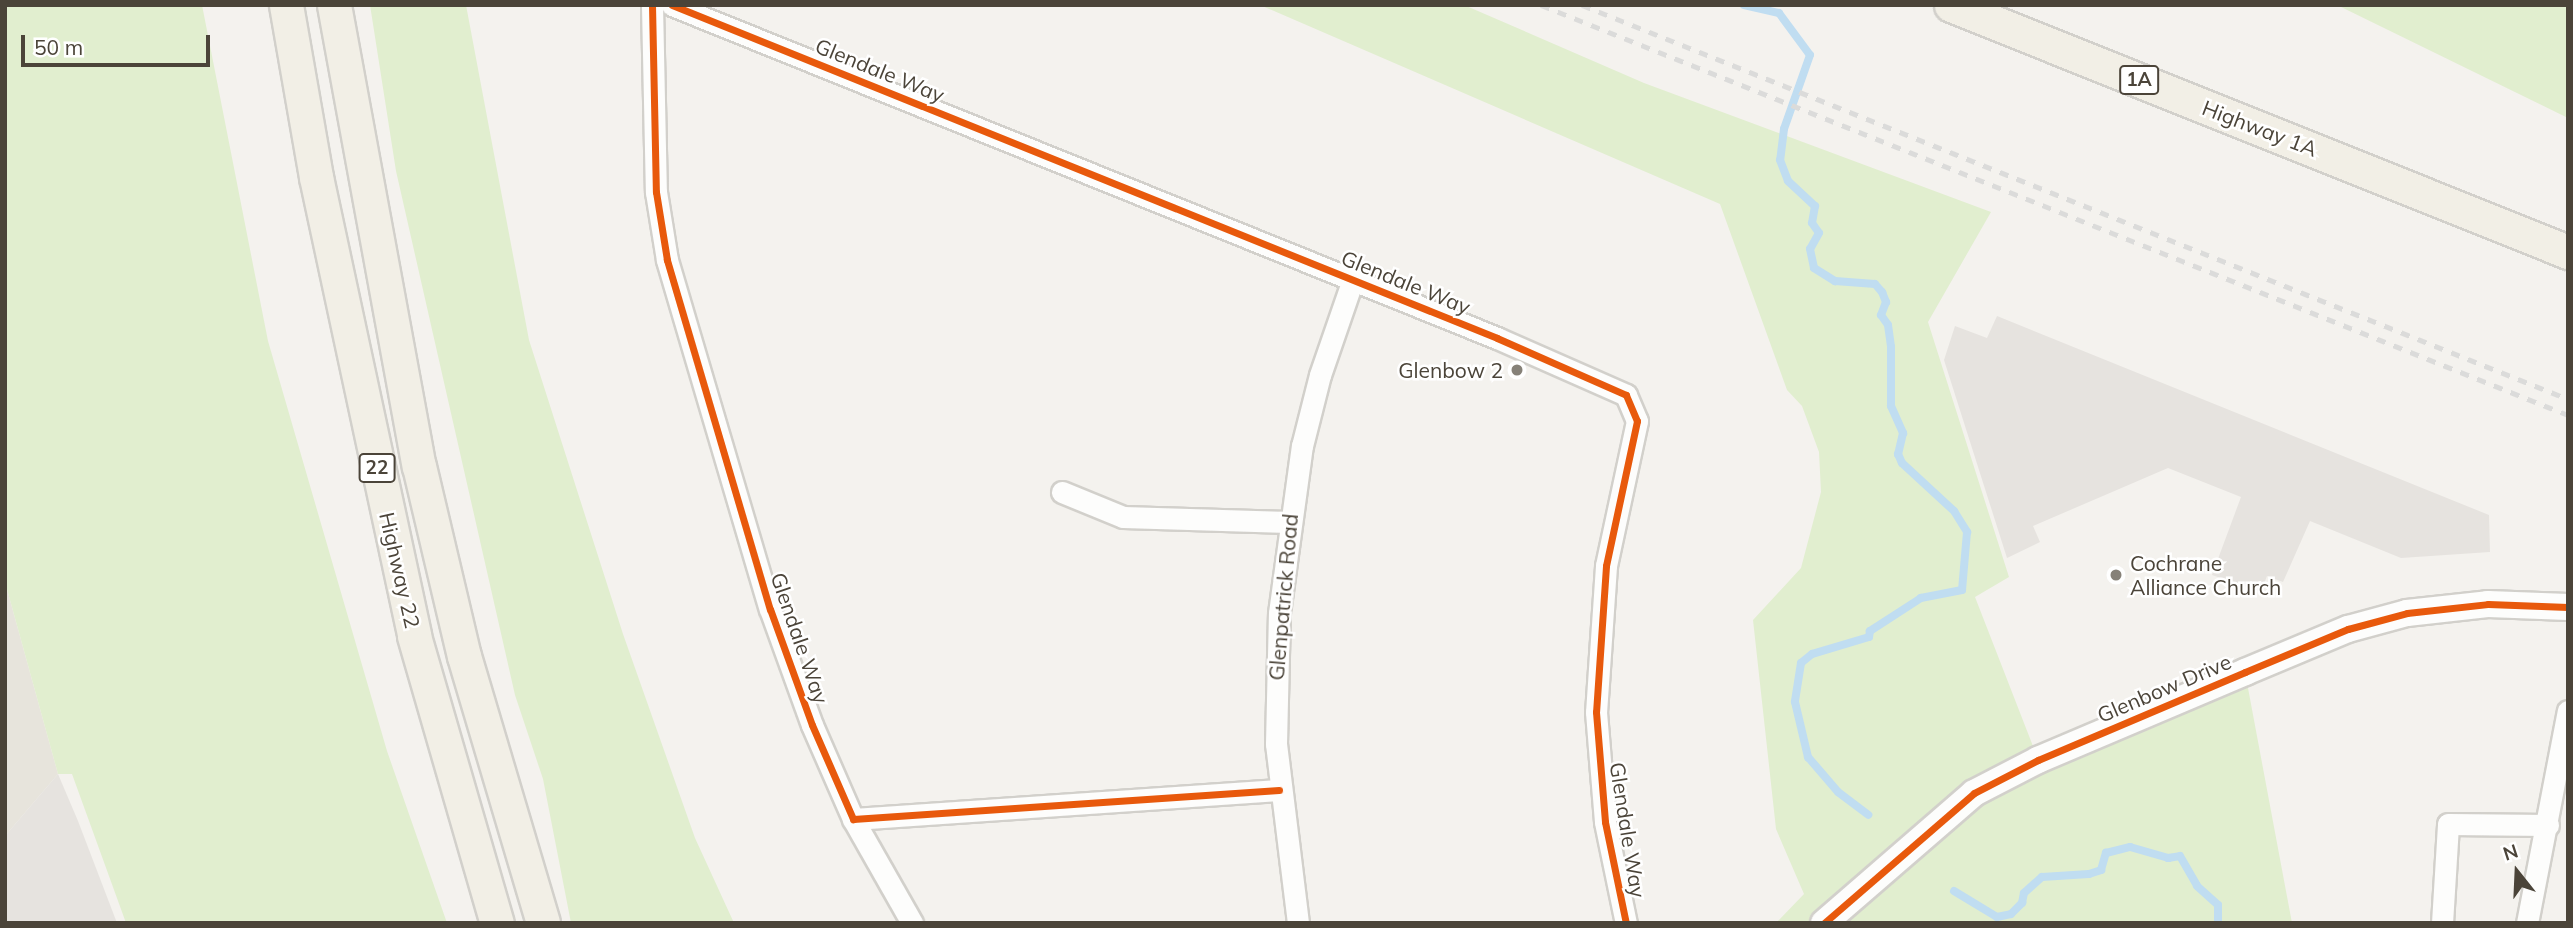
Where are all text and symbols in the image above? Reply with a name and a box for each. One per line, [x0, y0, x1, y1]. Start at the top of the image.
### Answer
scale bar [24, 21, 214, 65]
street label: Glendale Way [812, 33, 948, 107]
text: 50 m [34, 34, 83, 60]
road number: 1A [2118, 64, 2160, 96]
street label: Highway 1A [2199, 95, 2321, 161]
street label: Glendale Way [1338, 245, 1474, 319]
place label: Glenbow 2 [1398, 357, 1503, 383]
marker: Glenbow 2 [1509, 362, 1525, 378]
road number: 22 [358, 453, 396, 484]
street label: Highway 22 [374, 510, 426, 630]
street label: Glenpatrick Road [1263, 513, 1303, 681]
place label: Cochrane Alliance Church [2130, 550, 2281, 600]
marker: Cochrane Alliance Church [2108, 567, 2124, 583]
street label: Glendale Way [766, 569, 834, 707]
street label: Glenbow Drive [2093, 648, 2235, 728]
street label: Glendale Way [1605, 760, 1651, 900]
north arrow [2482, 837, 2552, 907]
text: N [2500, 838, 2521, 866]

